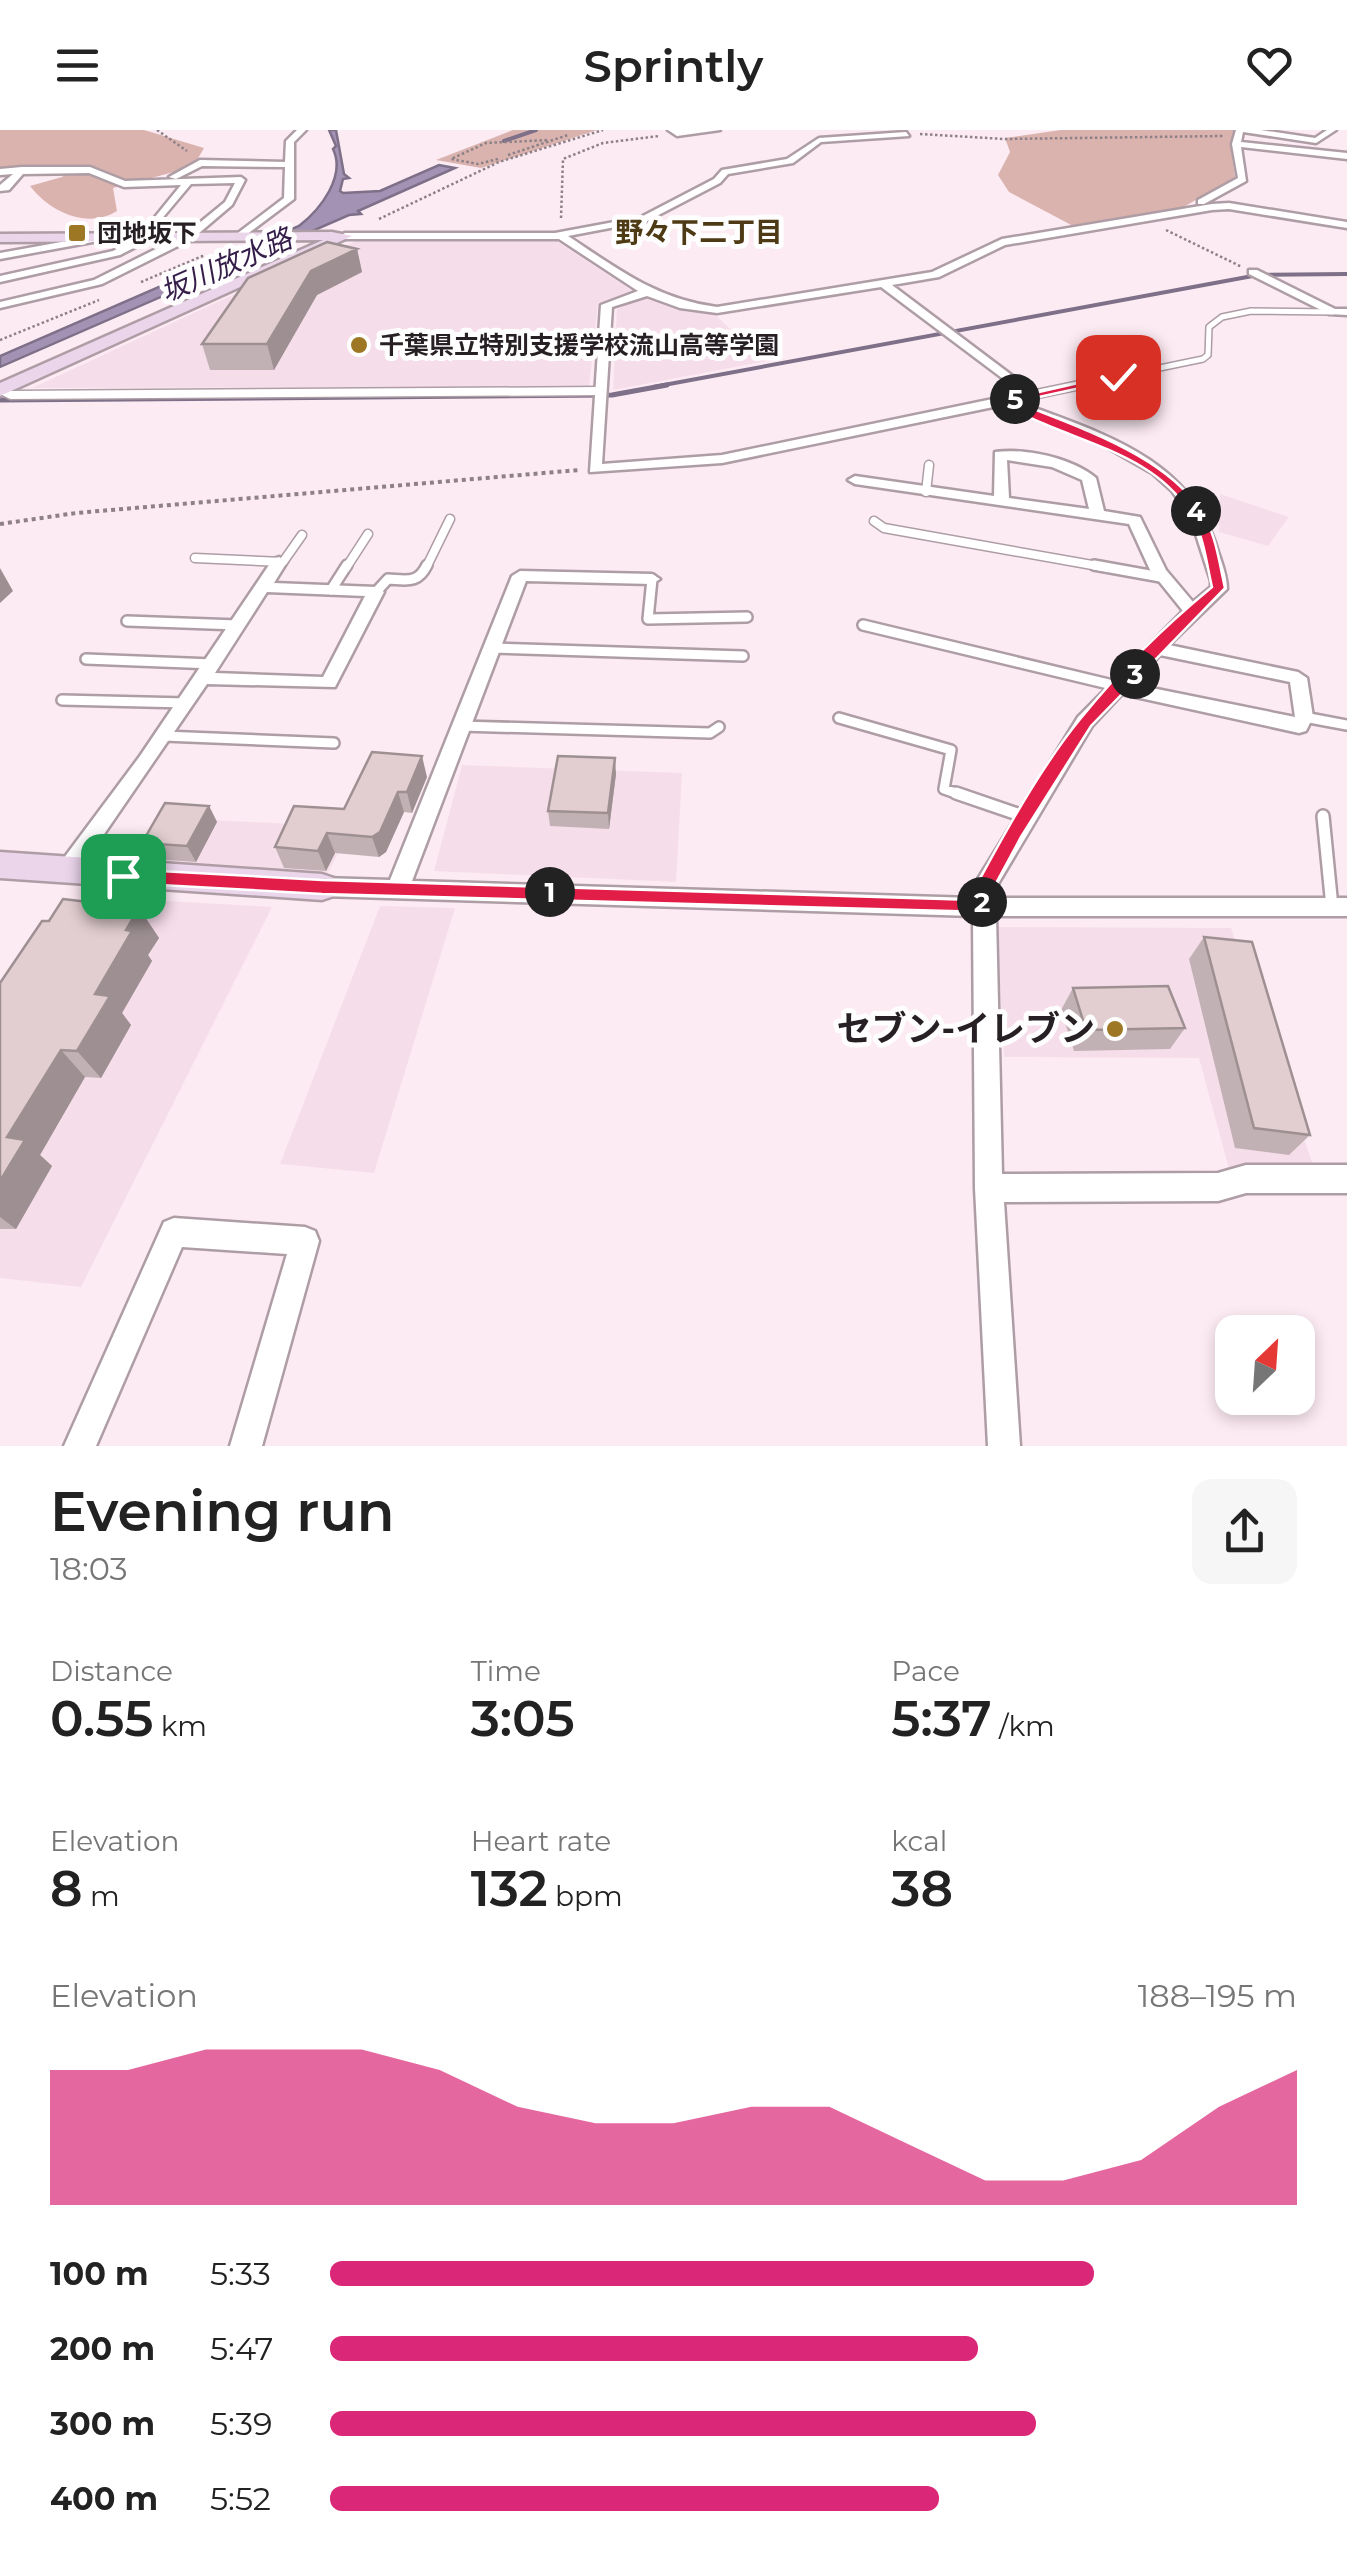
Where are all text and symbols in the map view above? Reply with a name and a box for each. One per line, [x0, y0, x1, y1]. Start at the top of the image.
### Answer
icon: menu [50, 38, 105, 93]
text: Sprintly [584, 38, 763, 93]
icon: heart [1242, 38, 1297, 93]
district label: 野々下二丁目 [615, 215, 783, 249]
place label: 団地坂下 [97, 218, 197, 248]
water label: 坂川放水路 [155, 220, 299, 309]
marker: 団地坂下 [66, 222, 88, 244]
place label: 千葉県立特別支援学校流山高等学園 [379, 330, 779, 360]
marker: 千葉県立特別支援学校流山高等学園 [348, 334, 370, 356]
pin [1076, 335, 1161, 420]
icon: check [1091, 350, 1146, 405]
pin: 5 [990, 374, 1040, 424]
text: 5 [1007, 382, 1023, 416]
pin: 4 [1171, 486, 1221, 536]
text: 4 [1186, 494, 1206, 528]
pin: 3 [1110, 649, 1160, 699]
text: 3 [1127, 657, 1143, 691]
pin [81, 834, 166, 919]
icon: arrive [96, 849, 151, 904]
pin: 1 [525, 867, 575, 917]
text: 1 [545, 875, 555, 909]
pin: 2 [957, 877, 1007, 927]
text: 2 [974, 885, 990, 919]
place label: セブン-イレブン [836, 1007, 1095, 1050]
marker: セブン-イレブン [1104, 1018, 1126, 1040]
north arrow [1215, 1315, 1315, 1415]
map controls [1215, 1315, 1315, 1415]
text: Evening run [50, 1478, 395, 1545]
button: share [1192, 1479, 1297, 1584]
text: 18:03 [50, 1549, 128, 1588]
text: Distance [50, 1654, 173, 1688]
text: Time [471, 1654, 541, 1688]
text: Pace [891, 1654, 960, 1688]
text: 0.55 [50, 1688, 153, 1749]
text: 3:05 [471, 1688, 575, 1749]
text: 5:37 [891, 1688, 992, 1749]
text: km [153, 1709, 207, 1743]
text: /km [992, 1709, 1055, 1743]
text: Elevation [50, 1824, 179, 1858]
text: Heart rate [471, 1824, 611, 1858]
text: kcal [891, 1824, 947, 1858]
text: 8 [50, 1858, 83, 1919]
text: 132 [471, 1858, 548, 1919]
text: 38 [891, 1858, 953, 1919]
text: m [83, 1879, 120, 1913]
text: bpm [548, 1879, 623, 1913]
text: Elevation [50, 1976, 198, 2015]
text: 188–195 m [1138, 1976, 1297, 2015]
text: 100 m [50, 2254, 149, 2293]
text: 5:33 [210, 2254, 271, 2293]
text: 200 m [50, 2329, 155, 2368]
text: 5:47 [210, 2329, 273, 2368]
text: 300 m [50, 2404, 155, 2443]
text: 5:39 [210, 2404, 272, 2443]
text: 400 m [50, 2479, 158, 2518]
text: 5:52 [210, 2479, 271, 2518]

